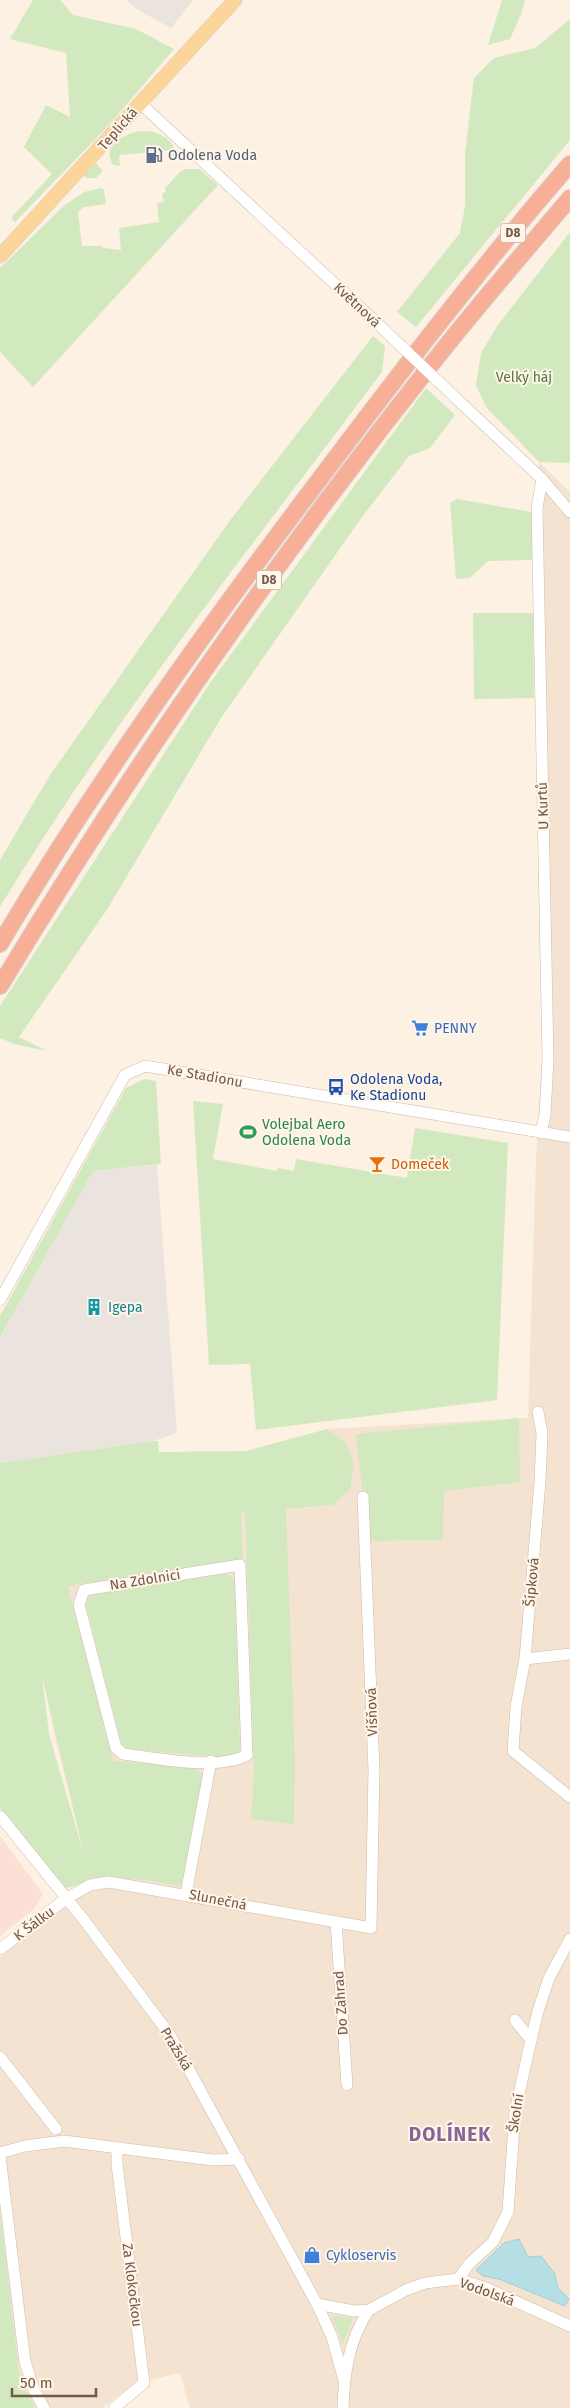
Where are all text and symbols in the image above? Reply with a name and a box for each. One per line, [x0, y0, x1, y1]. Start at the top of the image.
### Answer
street label: Teplická [95, 104, 141, 154]
fuel station icon: Odolena Voda [144, 145, 164, 165]
place label: Odolena Voda [168, 147, 257, 164]
road number: D8 [500, 224, 526, 242]
street label: Květnová [330, 279, 384, 331]
park label: Velký háj [496, 369, 552, 386]
road number: D8 [256, 570, 282, 590]
street label: U Kurtů [534, 782, 552, 830]
supermarket icon: PENNY [410, 1018, 430, 1038]
place label: PENNY [434, 1020, 477, 1037]
street label: Ke Stadionu [166, 1061, 244, 1091]
place label: Odolena Voda, Ke Stadionu [350, 1071, 442, 1104]
bus stop icon: Odolena Voda, Ke Stadionu [326, 1077, 346, 1097]
place label: Volejbal Aero Odolena Voda [262, 1116, 351, 1149]
sports icon: Volejbal Aero Odolena Voda [238, 1122, 258, 1142]
bar icon: Domeček [367, 1154, 387, 1174]
place label: Domeček [391, 1156, 450, 1173]
building icon: Igepa [84, 1297, 104, 1317]
place label: Igepa [108, 1299, 143, 1316]
street label: Šípková [520, 1557, 543, 1607]
street label: Na Zdolnici [108, 1566, 182, 1594]
street label: Višňová [363, 1687, 381, 1737]
street label: Slunečná [188, 1886, 248, 1914]
street label: K Šálku [10, 1902, 58, 1945]
street label: Do Zahrad [330, 1970, 352, 2036]
street label: Pražská [156, 2024, 196, 2074]
street label: Školní [504, 2092, 527, 2134]
district label: DOLÍNEK [409, 2121, 491, 2146]
street label: Za Klokočkou [118, 2242, 146, 2328]
shop icon: Cykloservis [302, 2245, 322, 2265]
place label: Cykloservis [326, 2247, 397, 2264]
street label: Vodolská [457, 2274, 517, 2310]
scale bar [12, 2366, 96, 2398]
text: 50 m [20, 2374, 53, 2392]

